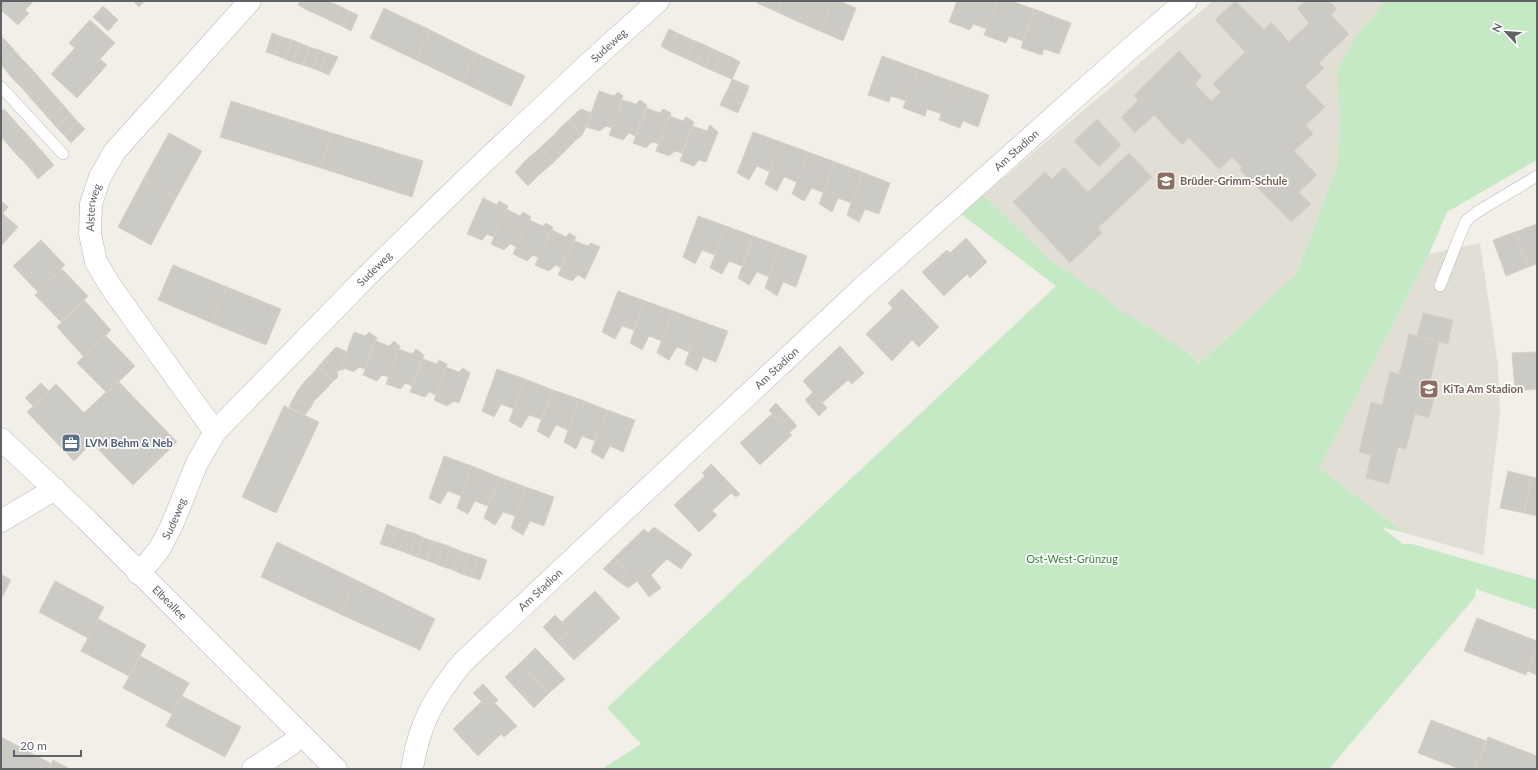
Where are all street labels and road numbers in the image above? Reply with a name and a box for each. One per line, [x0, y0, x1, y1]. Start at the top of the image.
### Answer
street label: Sudeweg [588, 25, 629, 65]
street label: Am Stadion [991, 126, 1041, 173]
street label: Alsterweg [83, 182, 103, 232]
street label: Sudeweg [354, 248, 394, 289]
street label: Am Stadion [751, 344, 801, 392]
street label: Sudeweg [159, 496, 188, 541]
street label: Am Stadion [515, 566, 565, 613]
street label: Elbeallee [150, 582, 190, 622]

